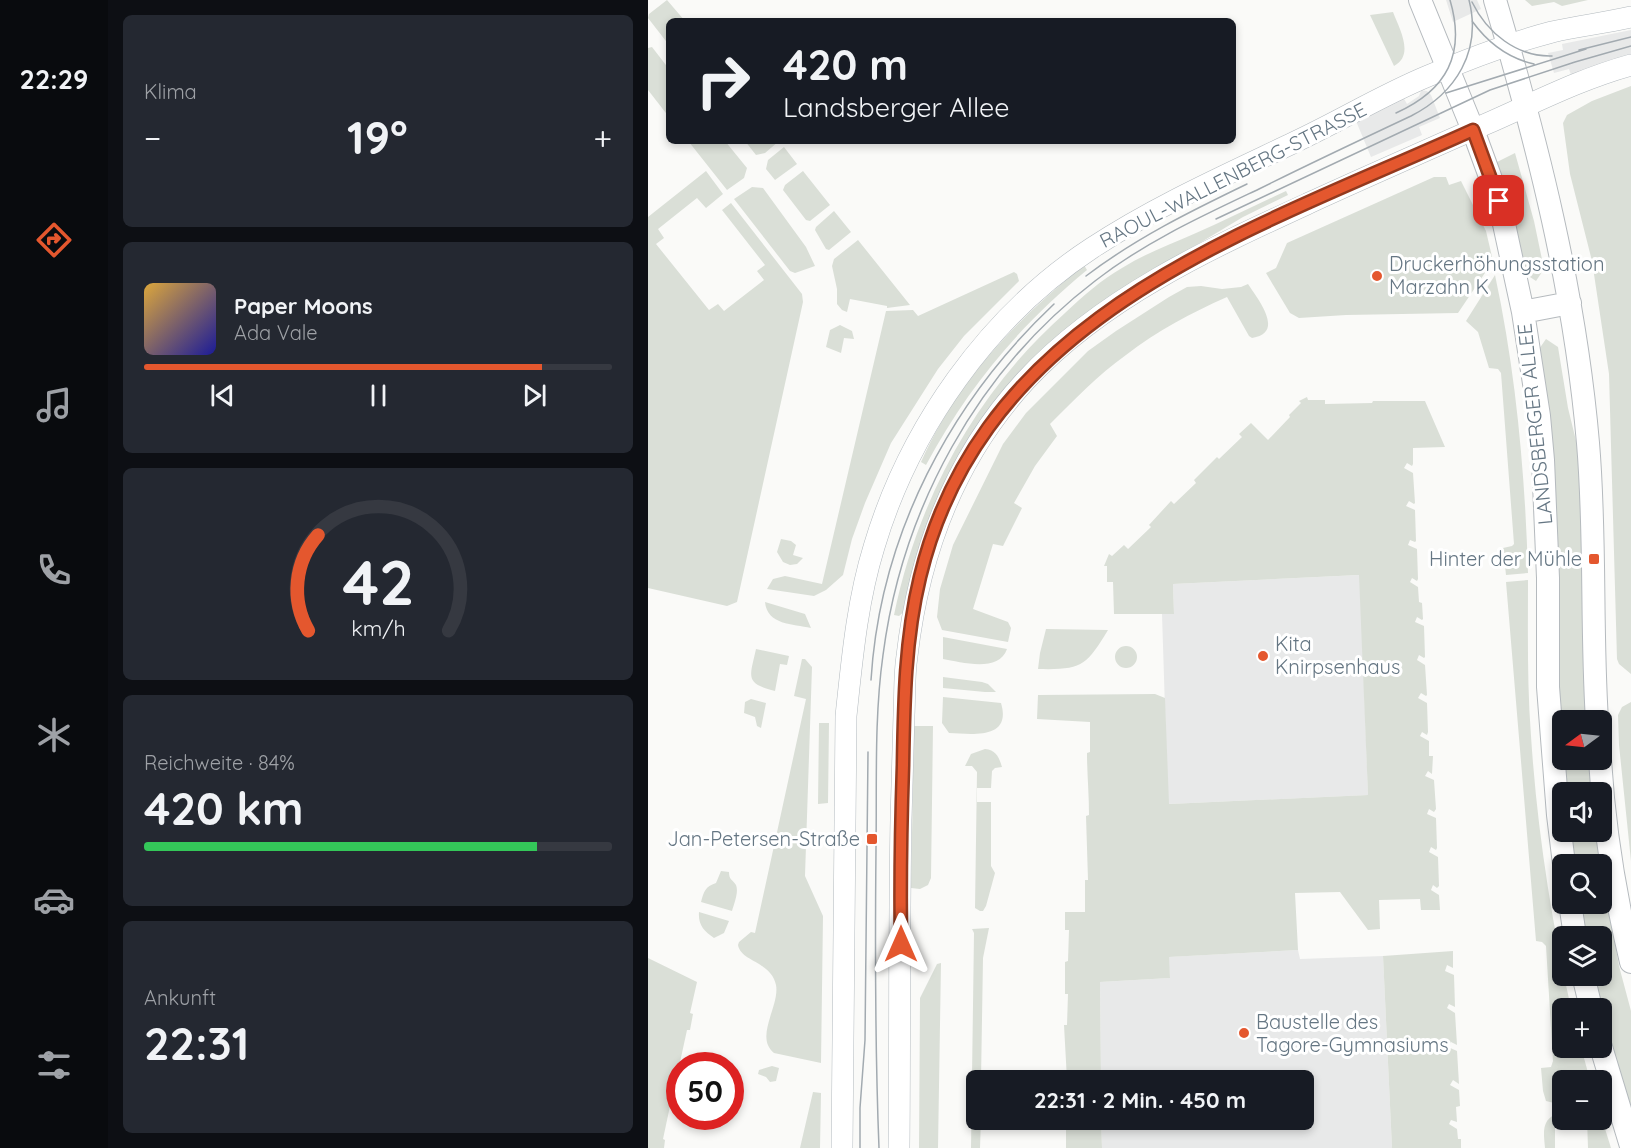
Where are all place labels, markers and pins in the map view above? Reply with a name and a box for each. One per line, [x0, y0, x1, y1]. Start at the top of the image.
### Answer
pin [1473, 175, 1524, 226]
place label: Druckerhöhungsstation Marzahn K [1389, 251, 1604, 299]
marker: Druckerhöhungsstation Marzahn K [1370, 269, 1384, 283]
place label: Hinter der Mühle [1429, 546, 1582, 571]
marker: Hinter der Mühle [1587, 552, 1601, 566]
place label: Kita Knirpsenhaus [1275, 631, 1400, 679]
marker: Kita Knirpsenhaus [1256, 649, 1270, 663]
place label: Jan-Petersen-Straße [667, 826, 860, 851]
marker: Jan-Petersen-Straße [865, 832, 879, 846]
place label: Baustelle des Tagore-Gymnasiums [1256, 1009, 1449, 1057]
marker: Baustelle des Tagore-Gymnasiums [1237, 1026, 1251, 1040]

